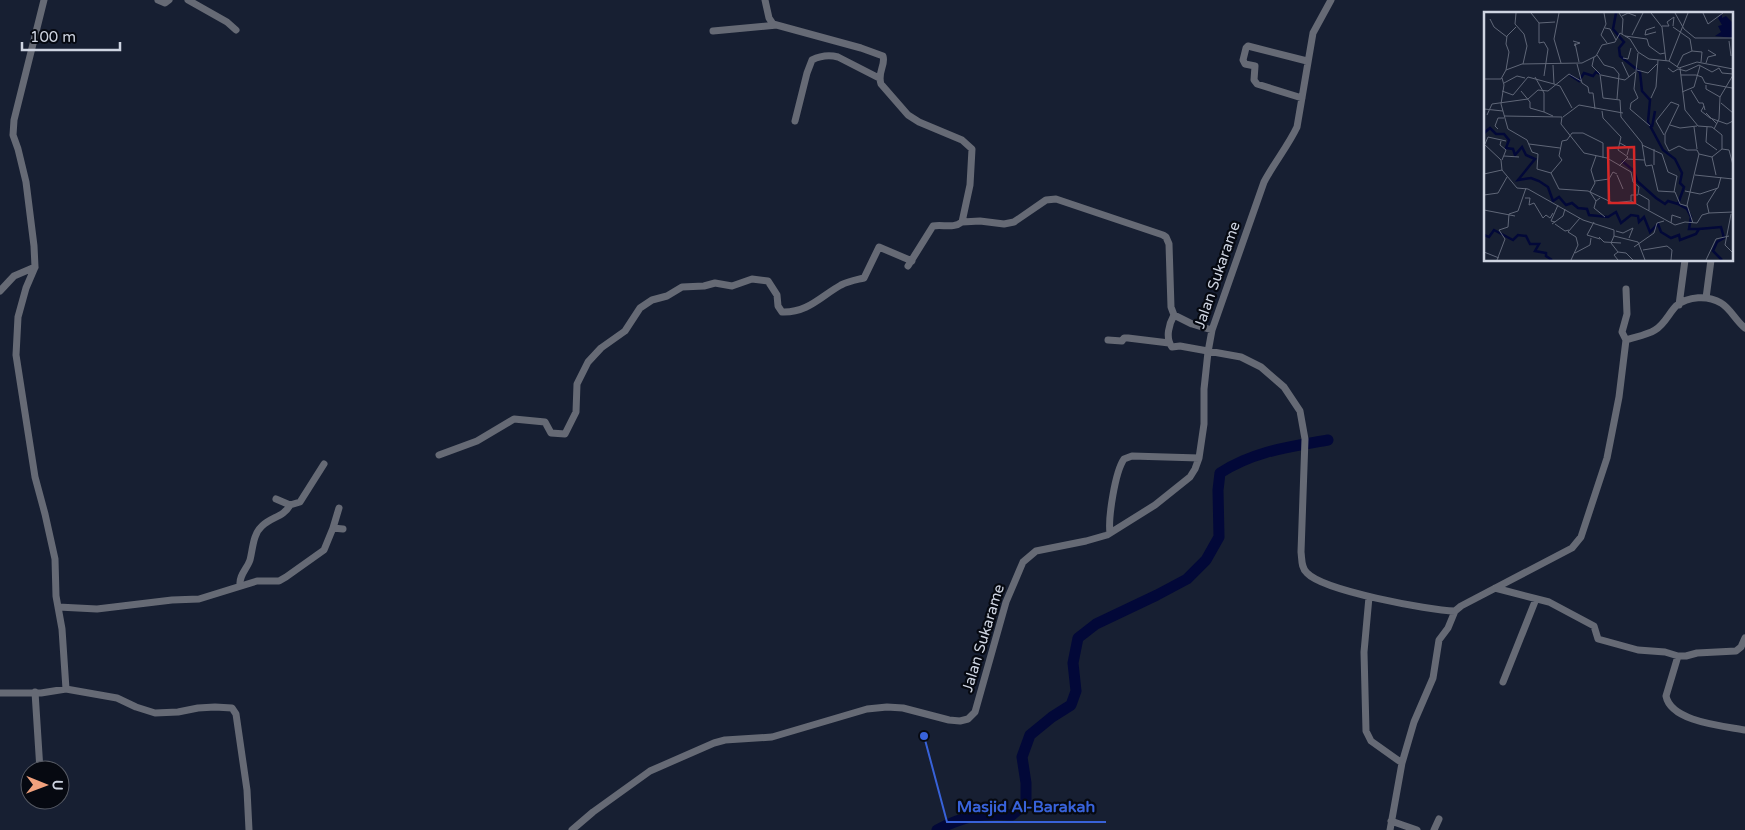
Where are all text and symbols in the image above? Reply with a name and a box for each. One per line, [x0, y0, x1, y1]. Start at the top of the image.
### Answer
inset map [1484, 12, 1732, 261]
scale bar [22, 20, 120, 52]
text: 100 m [30, 28, 76, 46]
street label: Jalan Sukarame [1190, 219, 1244, 331]
street label: Jalan Sukarame [958, 582, 1008, 694]
north arrow [20, 760, 70, 810]
text: U [49, 780, 66, 791]
callout: Masjid Al-Barakah [947, 791, 1106, 822]
text: Masjid Al-Barakah [957, 797, 1095, 817]

